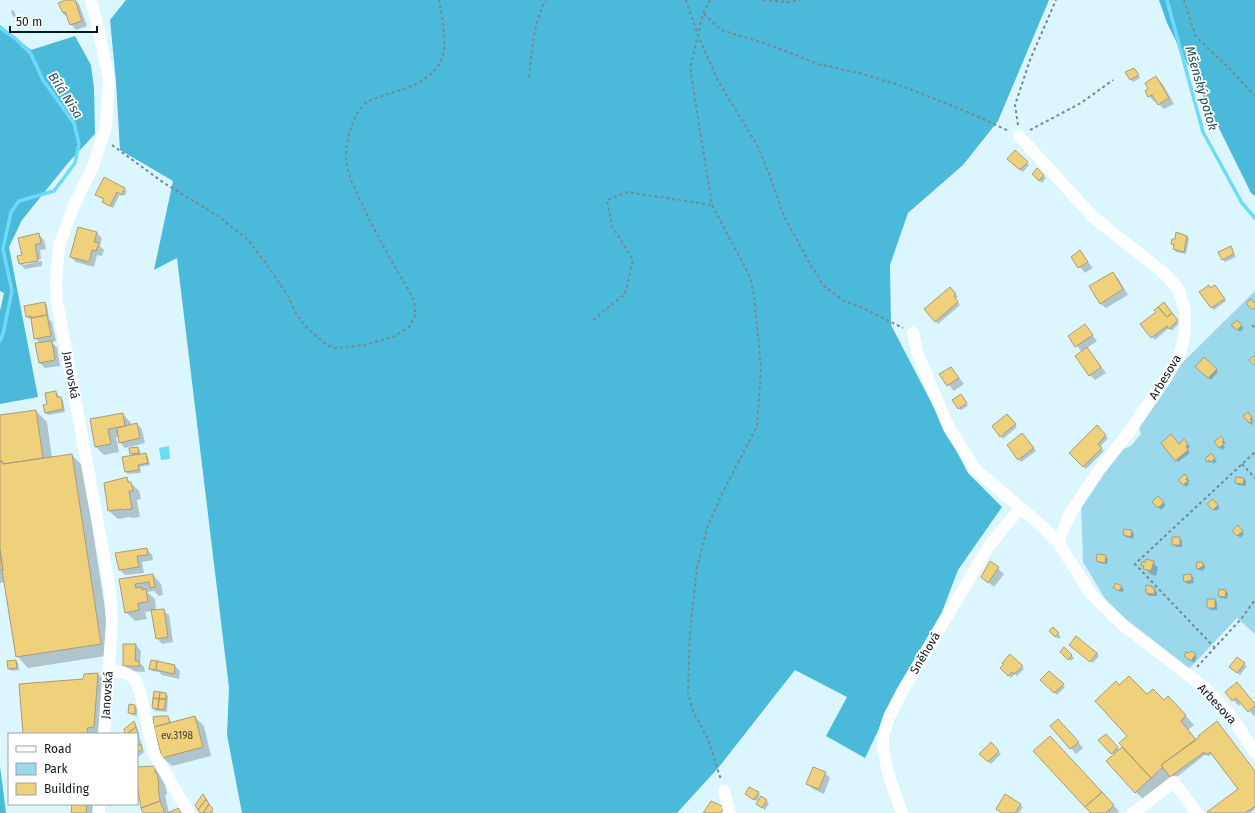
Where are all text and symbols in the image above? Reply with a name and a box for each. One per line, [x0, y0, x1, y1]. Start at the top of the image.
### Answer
scale bar [10, 8, 97, 34]
text: 50 m [16, 15, 42, 29]
water label: Mšenský potok [1182, 44, 1221, 132]
water label: Bílá Nisa [45, 69, 86, 121]
street label: Janovská [60, 350, 82, 400]
street label: Arbesova [1146, 352, 1184, 402]
street label: Sněhová [907, 630, 943, 676]
street label: Janovská [98, 671, 116, 719]
street label: Arbesova [1195, 681, 1239, 727]
house number: ev.3198 [161, 730, 194, 742]
legend [8, 733, 138, 805]
text: Road [44, 742, 72, 756]
text: Park [44, 762, 68, 776]
text: Building [44, 782, 90, 796]

